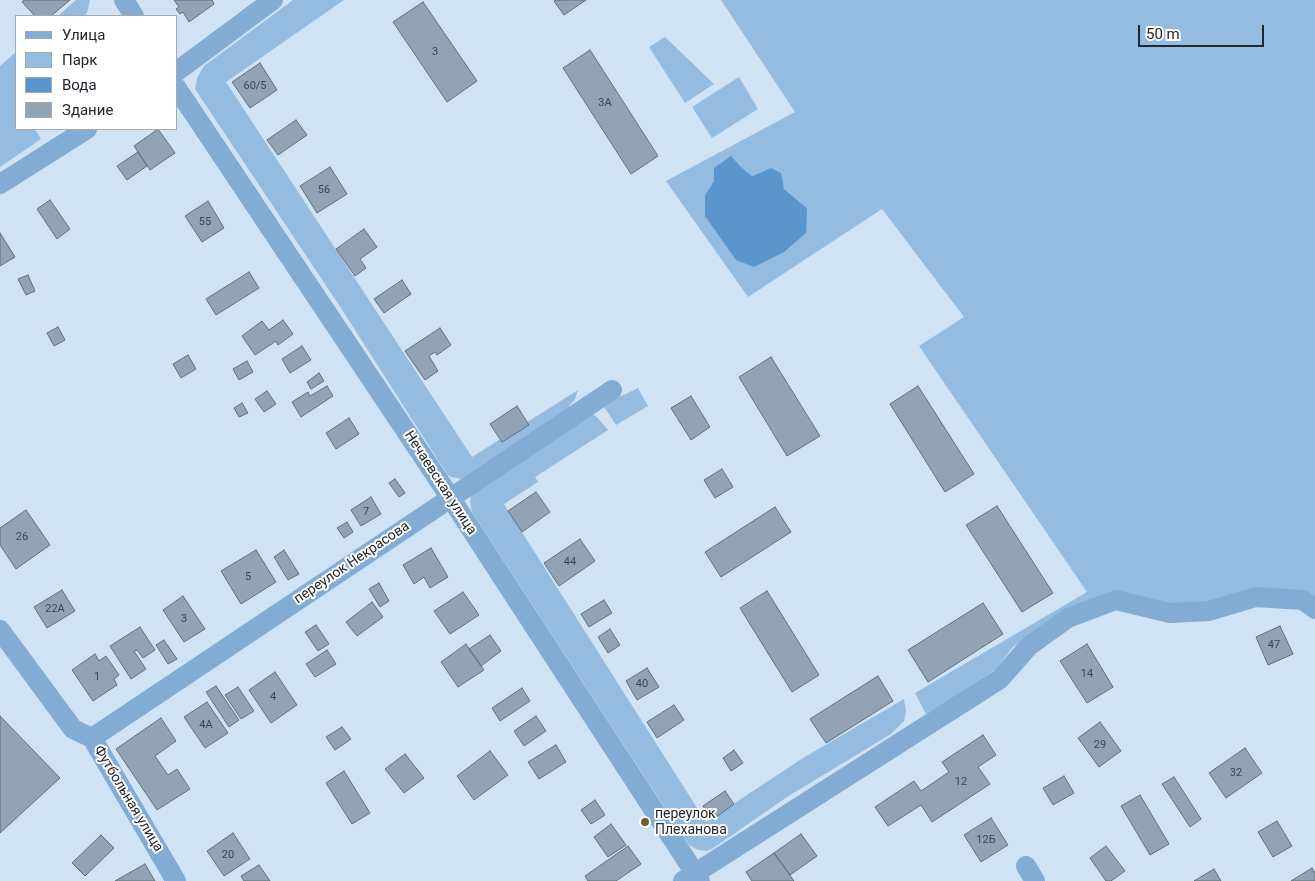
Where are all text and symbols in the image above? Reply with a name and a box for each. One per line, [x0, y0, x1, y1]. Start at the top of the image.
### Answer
legend [15, 15, 178, 130]
scale bar [1140, 15, 1266, 47]
text: 50 m [1146, 25, 1180, 43]
text: Улица [62, 26, 105, 44]
house number: 3 [432, 45, 438, 59]
text: Парк [62, 51, 97, 69]
text: Вода [62, 76, 97, 94]
house number: 60/5 [243, 79, 267, 93]
house number: 3А [598, 96, 612, 110]
text: Здание [62, 101, 113, 119]
house number: 56 [318, 183, 330, 197]
house number: 55 [199, 215, 211, 229]
street label: Нечаевская улица [400, 428, 480, 538]
house number: 7 [363, 505, 369, 519]
street label: переулок Некрасова [291, 518, 413, 608]
house number: 26 [16, 530, 28, 544]
house number: 44 [564, 555, 576, 569]
house number: 5 [245, 570, 251, 584]
house number: 22А [45, 602, 65, 616]
house number: 3 [181, 612, 187, 626]
house number: 47 [1268, 638, 1280, 652]
house number: 14 [1081, 667, 1093, 681]
house number: 1 [94, 670, 100, 684]
house number: 40 [636, 677, 648, 691]
house number: 4 [270, 690, 276, 704]
house number: 4А [199, 718, 213, 732]
house number: 29 [1094, 738, 1106, 752]
street label: Футбольная улица [90, 743, 166, 855]
house number: 32 [1230, 766, 1242, 780]
house number: 12 [955, 775, 967, 789]
place label: переулок Плеханова [655, 806, 727, 839]
marker: переулок Плеханова [639, 816, 651, 828]
house number: 12Б [976, 833, 996, 847]
house number: 20 [222, 848, 234, 862]

